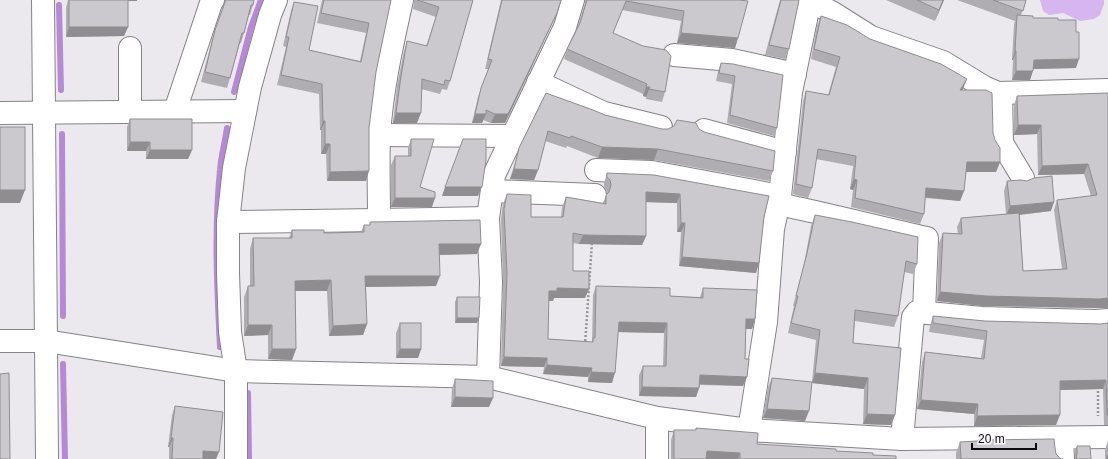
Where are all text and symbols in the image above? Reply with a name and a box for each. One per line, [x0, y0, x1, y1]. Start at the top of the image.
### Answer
scale bar [972, 425, 1036, 451]
text: 20 m [978, 432, 1005, 446]

